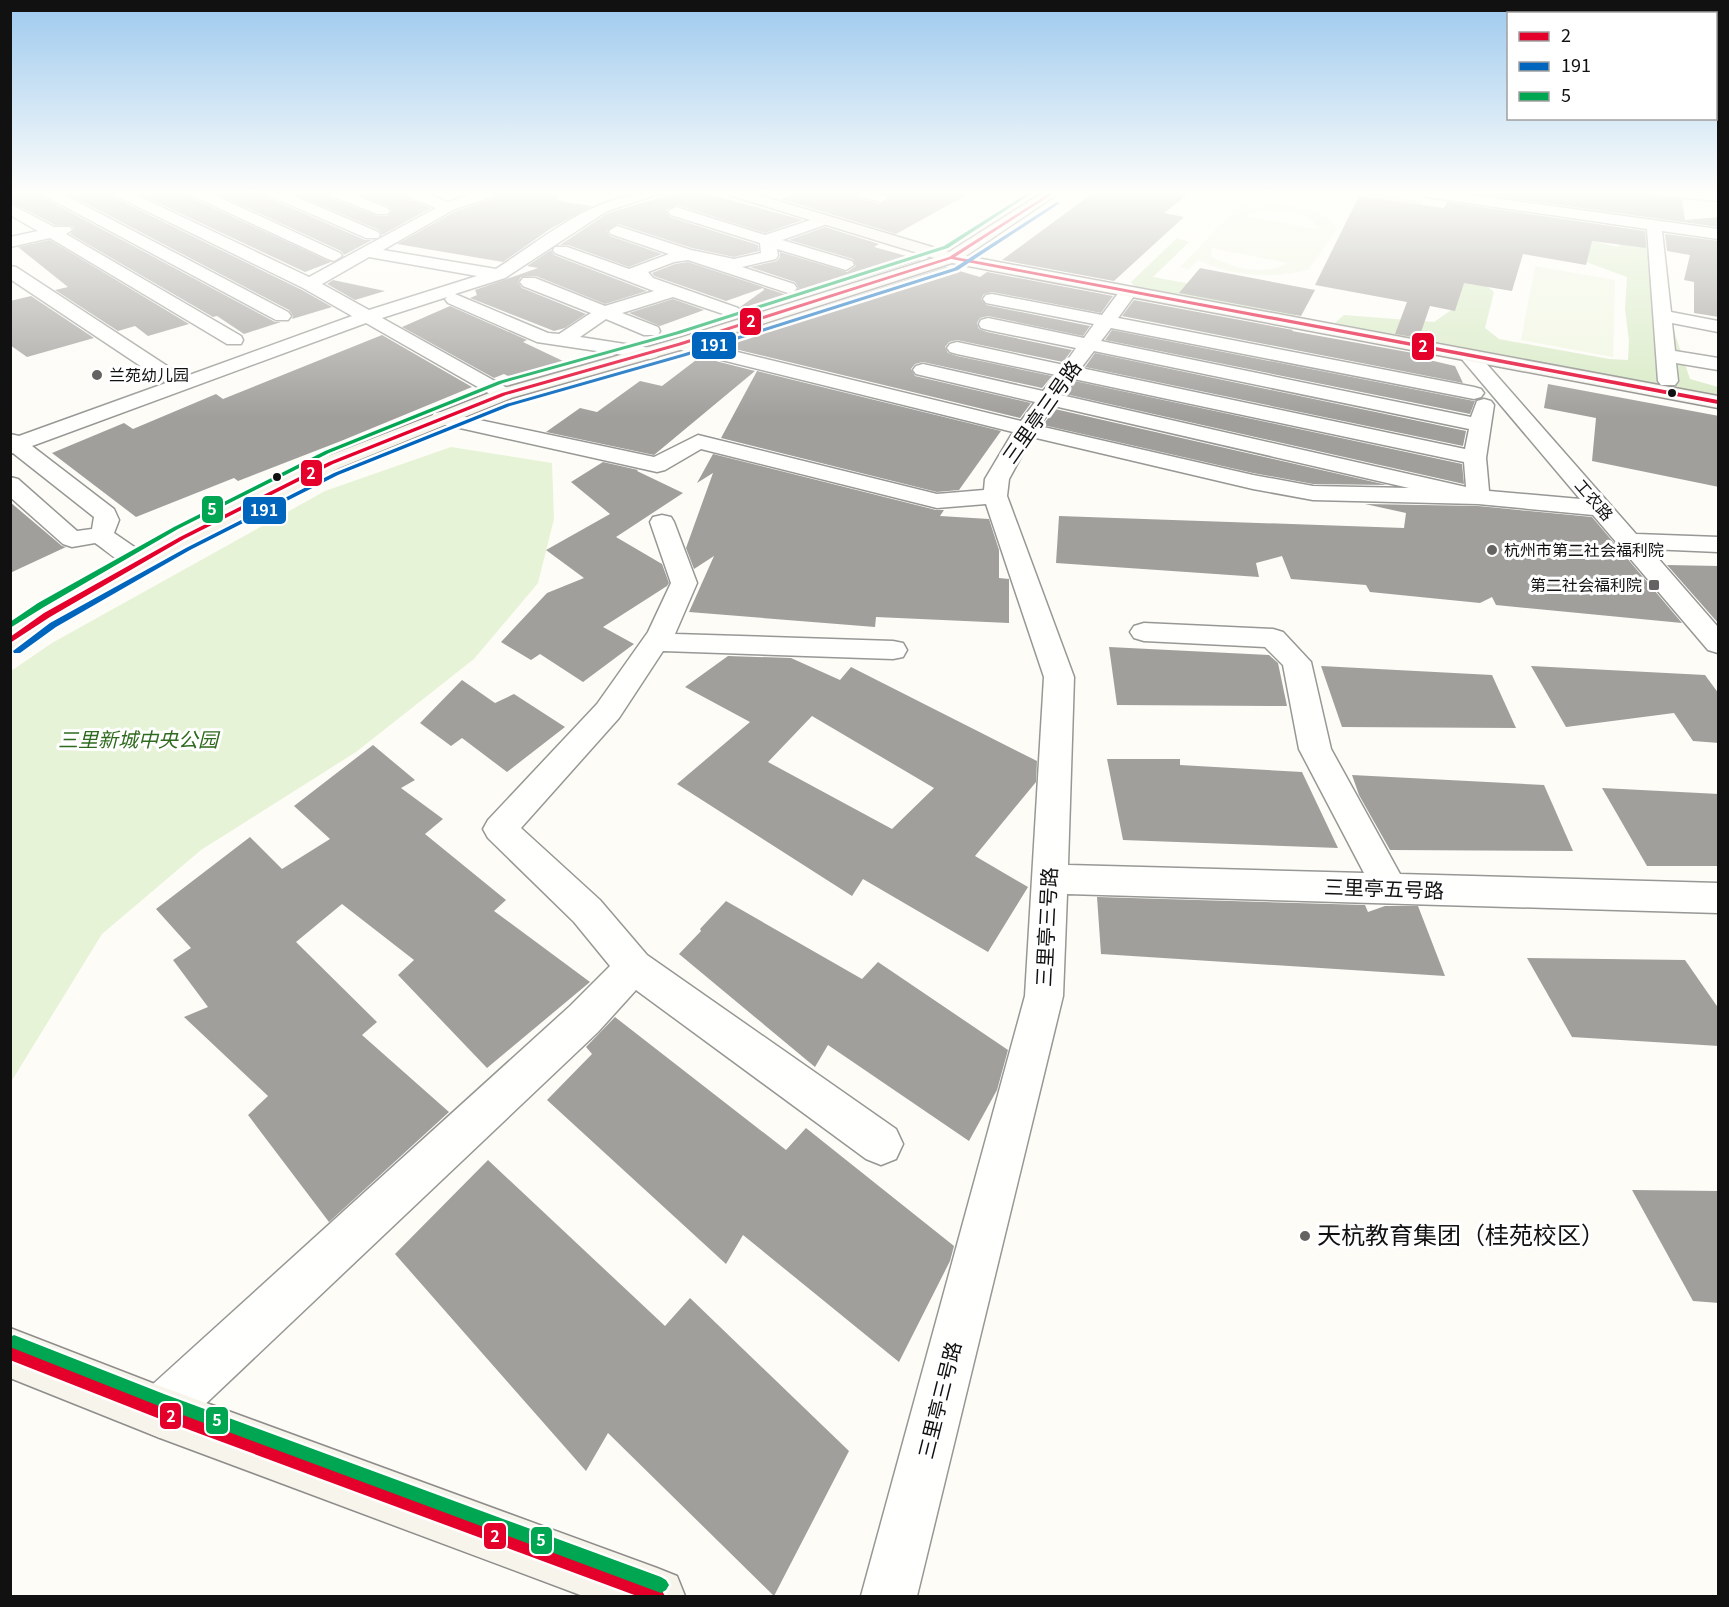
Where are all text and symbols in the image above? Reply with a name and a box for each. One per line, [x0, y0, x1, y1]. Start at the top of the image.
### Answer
legend [1507, 12, 1717, 120]
text: 2 [1561, 21, 1571, 47]
text: 191 [1561, 51, 1591, 77]
text: 5 [1561, 81, 1571, 107]
line badge: 2 [739, 307, 762, 336]
text: 2 [746, 308, 756, 332]
line badge: 191 [691, 331, 737, 360]
text: 191 [700, 332, 728, 356]
line badge: 2 [1411, 332, 1435, 361]
text: 2 [1418, 333, 1428, 357]
street label: 三里亭三号路 [994, 354, 1087, 469]
place label: 兰苑幼儿园 [109, 362, 189, 386]
marker: 兰苑幼儿园 [90, 368, 104, 382]
unlabelled marker [1666, 387, 1678, 399]
line badge: 2 [300, 459, 323, 487]
text: 2 [306, 460, 316, 484]
unlabelled marker [271, 471, 283, 483]
street label: 工农路 [1570, 473, 1620, 525]
line badge: 5 [201, 495, 224, 524]
text: 5 [207, 496, 217, 520]
line badge: 191 [242, 496, 287, 525]
text: 191 [250, 497, 278, 521]
place label: 杭州市第二社会福利院 [1504, 537, 1664, 561]
marker: 杭州市第二社会福利院 [1485, 543, 1499, 557]
place label: 第二社会福利院 [1530, 572, 1642, 596]
marker: 第二社会福利院 [1647, 578, 1661, 592]
park label: 三里新城中央公园 [58, 724, 221, 753]
street label: 三里亭三号路 [1028, 866, 1063, 988]
street label: 三里亭五号路 [1324, 871, 1445, 904]
place label: 天杭教育集团（桂苑校区） [1317, 1216, 1605, 1251]
marker: 天杭教育集团（桂苑校区） [1298, 1229, 1312, 1243]
street label: 三里亭三号路 [910, 1338, 967, 1461]
line badge: 2 [159, 1402, 182, 1430]
text: 2 [166, 1403, 176, 1427]
line badge: 5 [205, 1406, 229, 1435]
text: 5 [212, 1407, 222, 1431]
line badge: 2 [483, 1522, 507, 1550]
text: 2 [490, 1523, 500, 1547]
line badge: 5 [530, 1526, 553, 1555]
text: 5 [536, 1527, 546, 1551]

